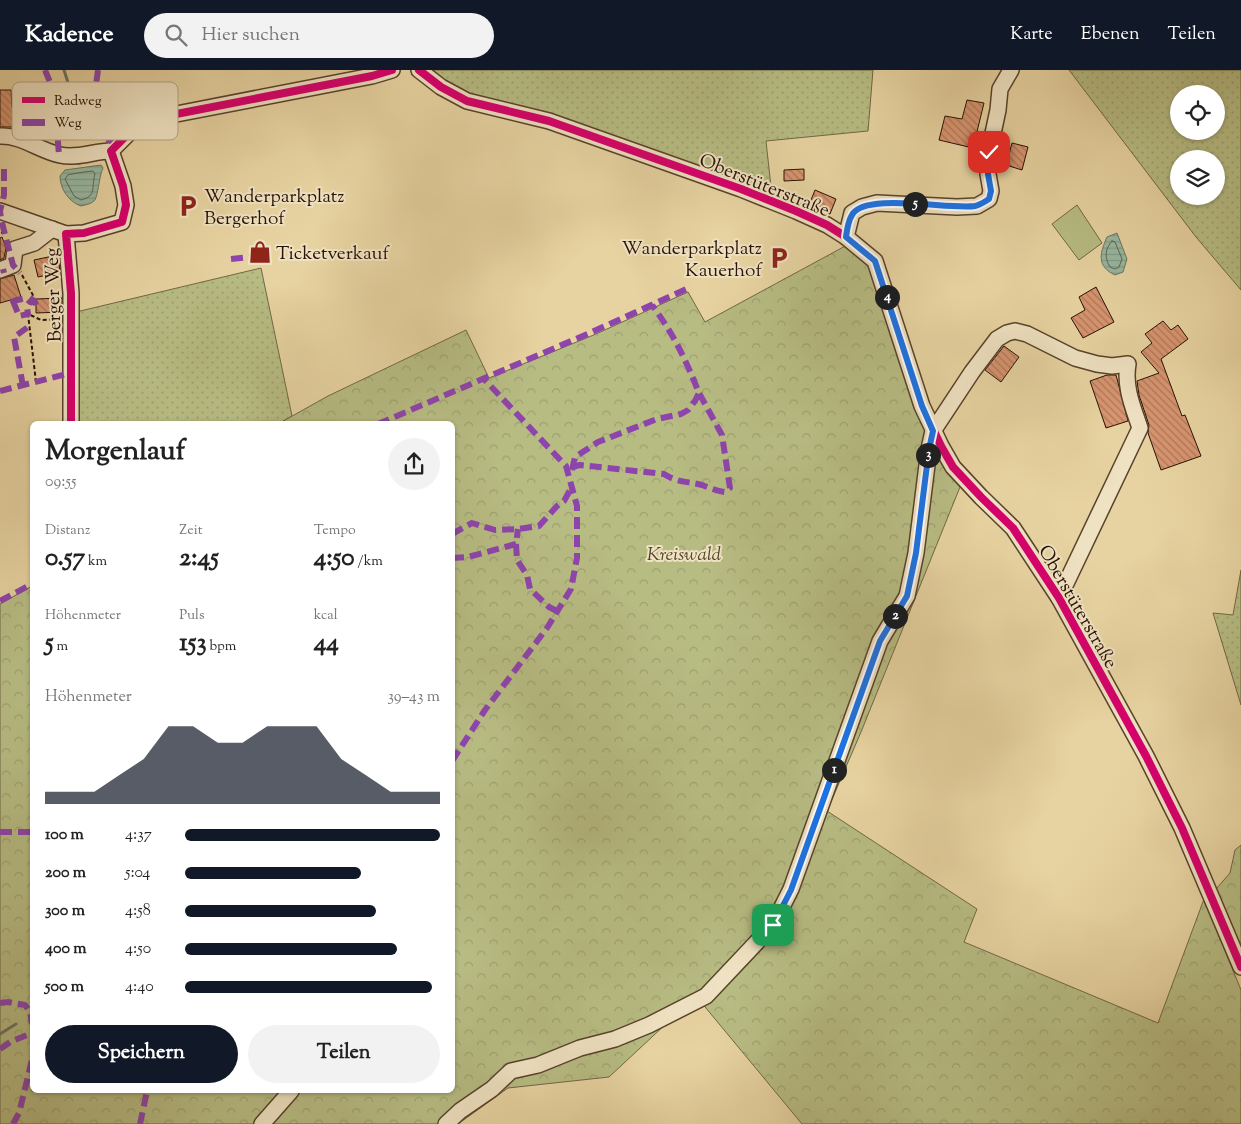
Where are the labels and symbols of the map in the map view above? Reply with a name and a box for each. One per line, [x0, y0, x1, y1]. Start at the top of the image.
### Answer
legend [12, 82, 178, 140]
text: Radweg [54, 92, 102, 112]
text: Weg [54, 114, 82, 134]
pin [968, 131, 1010, 173]
street label: Oberstüterstraße [695, 148, 834, 225]
place label: Wanderparkplatz Bergerhof [204, 184, 345, 233]
pin: 5 [902, 192, 928, 216]
parking icon: Wanderparkplatz Bergerhof [175, 193, 201, 219]
place label: Wanderparkplatz Kauerhof [621, 236, 763, 285]
shop icon: Ticketverkauf [247, 239, 273, 265]
place label: Ticketverkauf [276, 241, 391, 268]
parking icon: Wanderparkplatz Kauerhof [766, 245, 792, 271]
street label: Berger Weg [39, 247, 70, 343]
pin: 4 [874, 284, 900, 310]
pin: 3 [916, 442, 940, 468]
street label: Oberstüterstraße [1030, 540, 1123, 674]
park label: Kreiswald [647, 542, 722, 569]
pin: 2 [882, 604, 908, 628]
pin: 1 [822, 758, 846, 782]
pin [752, 904, 794, 946]

